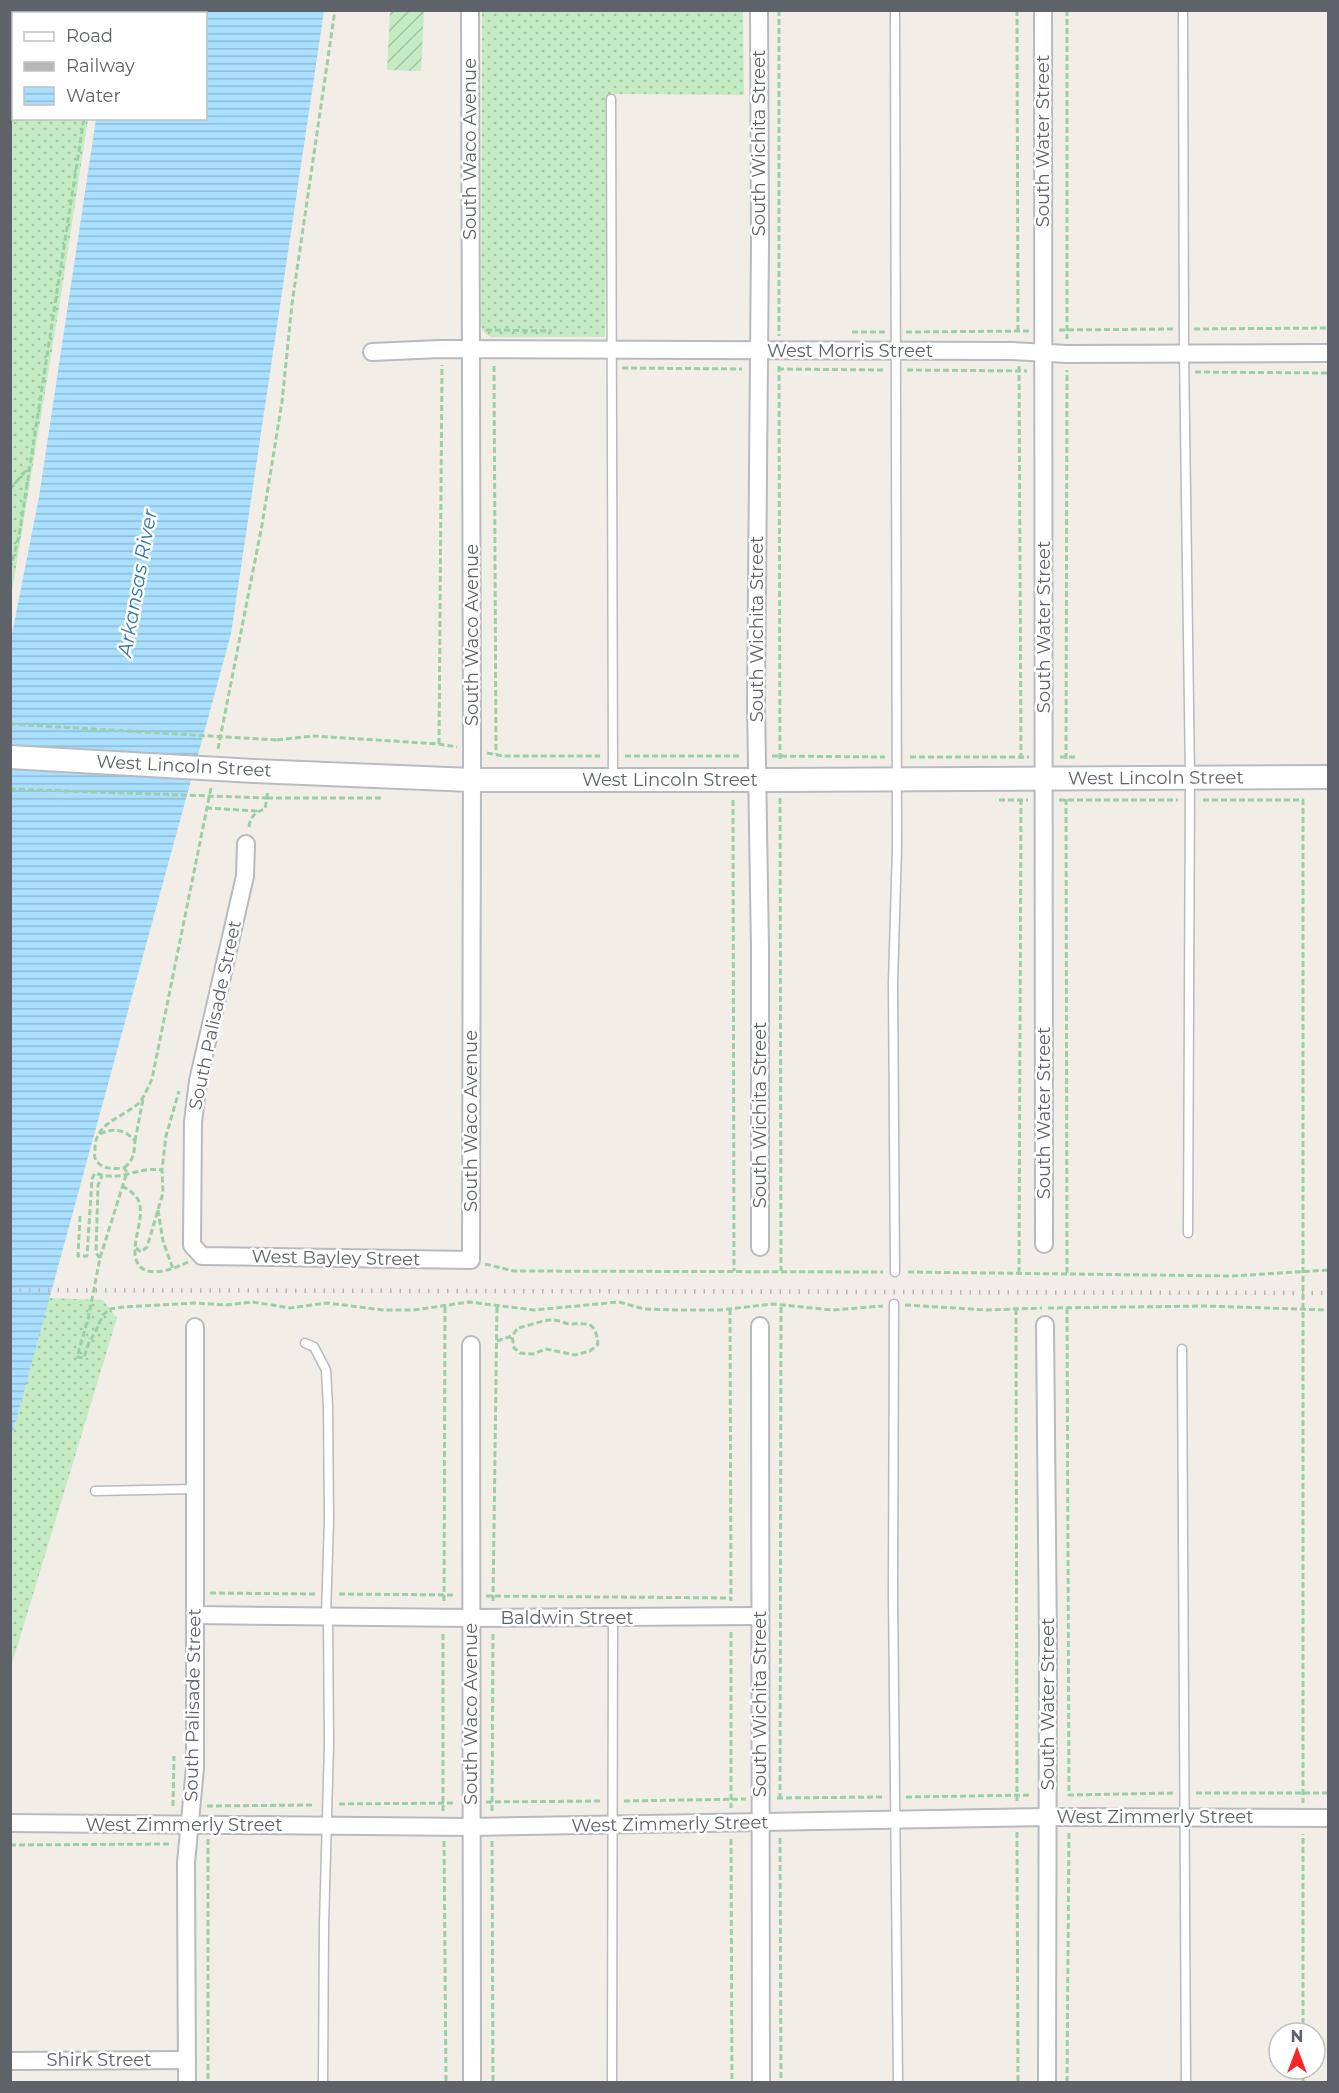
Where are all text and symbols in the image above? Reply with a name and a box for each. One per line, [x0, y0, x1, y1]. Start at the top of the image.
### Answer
legend [12, 12, 207, 120]
text: Road [66, 25, 113, 47]
street label: South Wichita Street [748, 50, 770, 236]
text: Railway [66, 55, 135, 77]
street label: South Water Street [1032, 55, 1054, 227]
street label: South Waco Avenue [459, 58, 481, 240]
text: Water [66, 85, 121, 107]
street label: West Morris Street [767, 340, 933, 362]
water label: Arkansas River [112, 506, 162, 660]
street label: South Wichita Street [746, 536, 768, 722]
street label: South Water Street [1033, 541, 1055, 713]
street label: South Waco Avenue [461, 544, 483, 726]
street label: West Lincoln Street [96, 750, 272, 782]
street label: West Lincoln Street [1068, 766, 1244, 789]
street label: West Lincoln Street [582, 769, 758, 791]
street label: South Palisade Street [184, 918, 246, 1112]
street label: South Wichita Street [749, 1022, 771, 1208]
street label: South Water Street [1033, 1027, 1055, 1199]
street label: South Waco Avenue [460, 1030, 482, 1212]
street label: West Bayley Street [251, 1246, 421, 1270]
street label: Baldwin Street [500, 1607, 634, 1629]
street label: South Palisade Street [180, 1608, 206, 1802]
street label: South Wichita Street [749, 1611, 771, 1797]
street label: South Water Street [1037, 1618, 1059, 1790]
street label: South Waco Avenue [460, 1623, 482, 1805]
street label: West Zimmerly Street [1056, 1806, 1254, 1828]
street label: West Zimmerly Street [571, 1811, 769, 1837]
street label: West Zimmerly Street [85, 1814, 283, 1836]
north arrow [1267, 2021, 1327, 2081]
text: N [1291, 2027, 1303, 2046]
street label: Shirk Street [46, 2049, 152, 2071]

